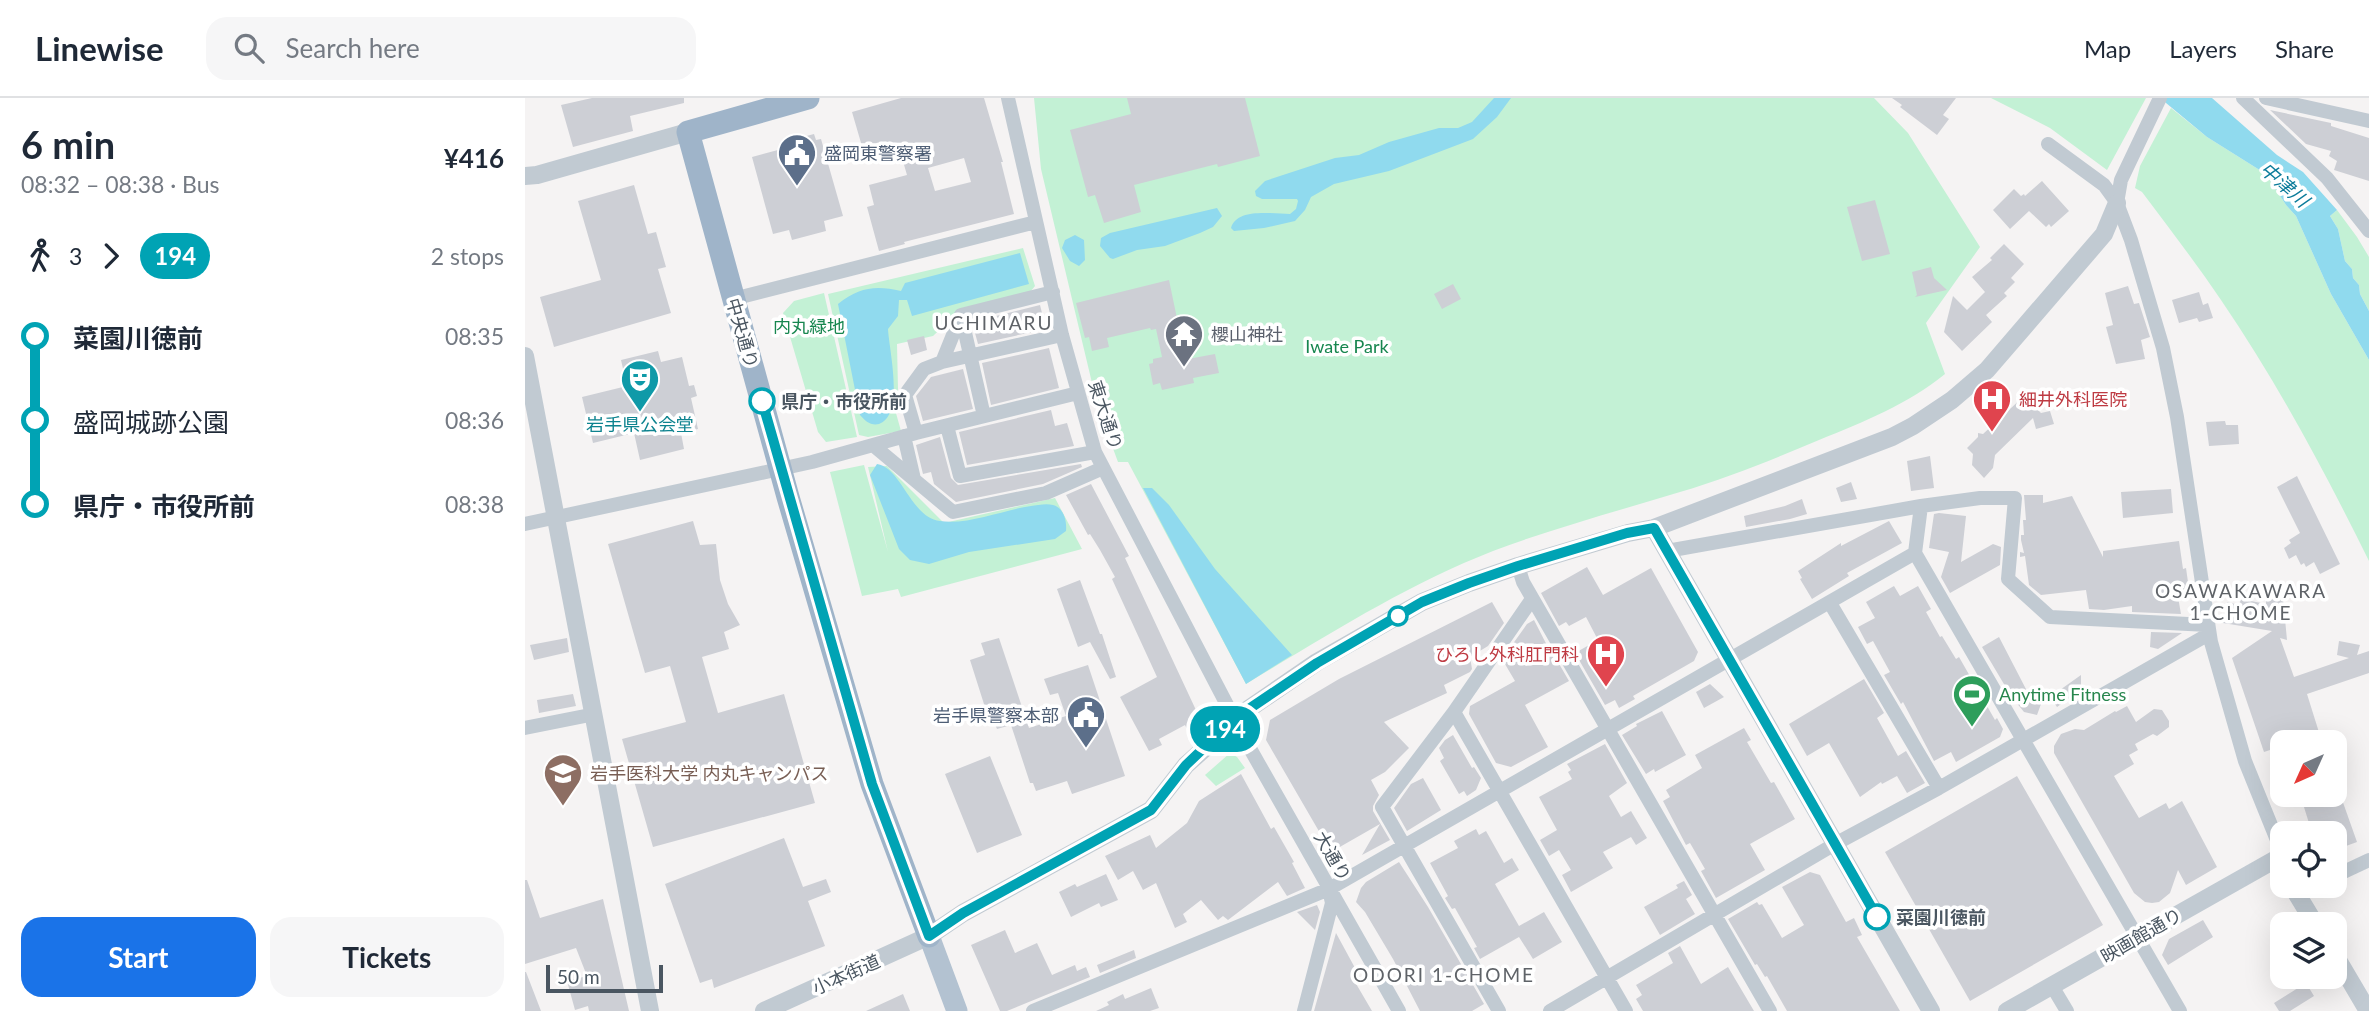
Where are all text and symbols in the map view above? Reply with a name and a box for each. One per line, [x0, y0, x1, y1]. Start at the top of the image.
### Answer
search box [206, 17, 696, 80]
text: Linewise [35, 28, 164, 68]
icon: search [230, 29, 268, 67]
text: Search here [286, 32, 420, 64]
text: Map [2084, 34, 2131, 63]
text: Layers [2169, 34, 2237, 63]
text: Share [2275, 34, 2334, 63]
text: 6 min [21, 121, 115, 167]
public building icon: 盛岡東警察署 [776, 132, 818, 187]
text: ¥416 [444, 142, 504, 174]
place label: 盛岡東警察署 [824, 142, 932, 164]
water label: 中津川 [2256, 157, 2316, 213]
text: 08:32 – 08:38 · Bus [21, 170, 220, 198]
icon: walk [21, 237, 59, 275]
icon: forward [92, 237, 130, 275]
text: 194 [154, 241, 196, 270]
text: 3 [69, 242, 82, 270]
text: 2 stops [431, 242, 504, 270]
street label: 中央通り [723, 295, 763, 371]
district label: UCHIMARU [935, 311, 1053, 334]
temple icon: 櫻山神社 [1163, 313, 1205, 368]
park label: 内丸緑地 [773, 315, 845, 337]
text: 菜園川徳前 [73, 322, 203, 354]
text: 08:35 [445, 322, 504, 350]
place label: 櫻山神社 [1211, 323, 1283, 345]
park label: Iwate Park [1305, 335, 1390, 357]
theatre icon: 岩手県公会堂 [619, 358, 661, 413]
street label: 東大通り [1084, 377, 1128, 453]
hospital icon: 細井外科医院 [1971, 378, 2013, 433]
marker: 県庁・市役所前 [749, 388, 775, 414]
place label: 細井外科医院 [2019, 388, 2127, 410]
place label: 県庁・市役所前 [781, 390, 907, 412]
text: 盛岡城跡公園 [73, 406, 229, 438]
text: 08:36 [445, 406, 504, 434]
place label: 岩手県公会堂 [586, 413, 694, 435]
text: 県庁・市役所前 [73, 490, 255, 522]
text: 08:38 [445, 490, 504, 518]
district label: OSAWAKAWARA 1-CHOME [2155, 579, 2327, 624]
unlabelled marker [1388, 606, 1408, 626]
hospital icon: ひろし外科肛門科 [1585, 633, 1627, 688]
place label: ひろし外科肛門科 [1435, 643, 1579, 665]
sports icon: Anytime Fitness [1951, 673, 1993, 728]
place label: Anytime Fitness [1999, 683, 2127, 705]
public building icon: 岩手県警察本部 [1065, 694, 1107, 749]
place label: 岩手県警察本部 [933, 704, 1059, 726]
line badge: 194 [1185, 706, 1265, 752]
text: 194 [1204, 714, 1246, 743]
north arrow [2270, 730, 2347, 807]
map controls [2270, 730, 2347, 989]
school or university icon: 岩手医科大学 内丸キャンパス [542, 752, 584, 807]
place label: 岩手医科大学 内丸キャンパス [590, 762, 829, 784]
button: locate [2270, 821, 2347, 898]
street label: 大通り [1310, 827, 1356, 885]
street label: 映画館通り [2097, 903, 2185, 967]
marker: 菜園川徳前 [1864, 904, 1890, 930]
place label: 菜園川徳前 [1896, 906, 1986, 928]
button: layers [2270, 912, 2347, 989]
button: Start [21, 917, 256, 997]
button: Tickets [270, 917, 504, 997]
street label: 小本街道 [809, 949, 883, 999]
scale bar [546, 962, 663, 994]
district label: ODORI 1-CHOME [1353, 963, 1535, 986]
text: 50 m [557, 965, 600, 988]

